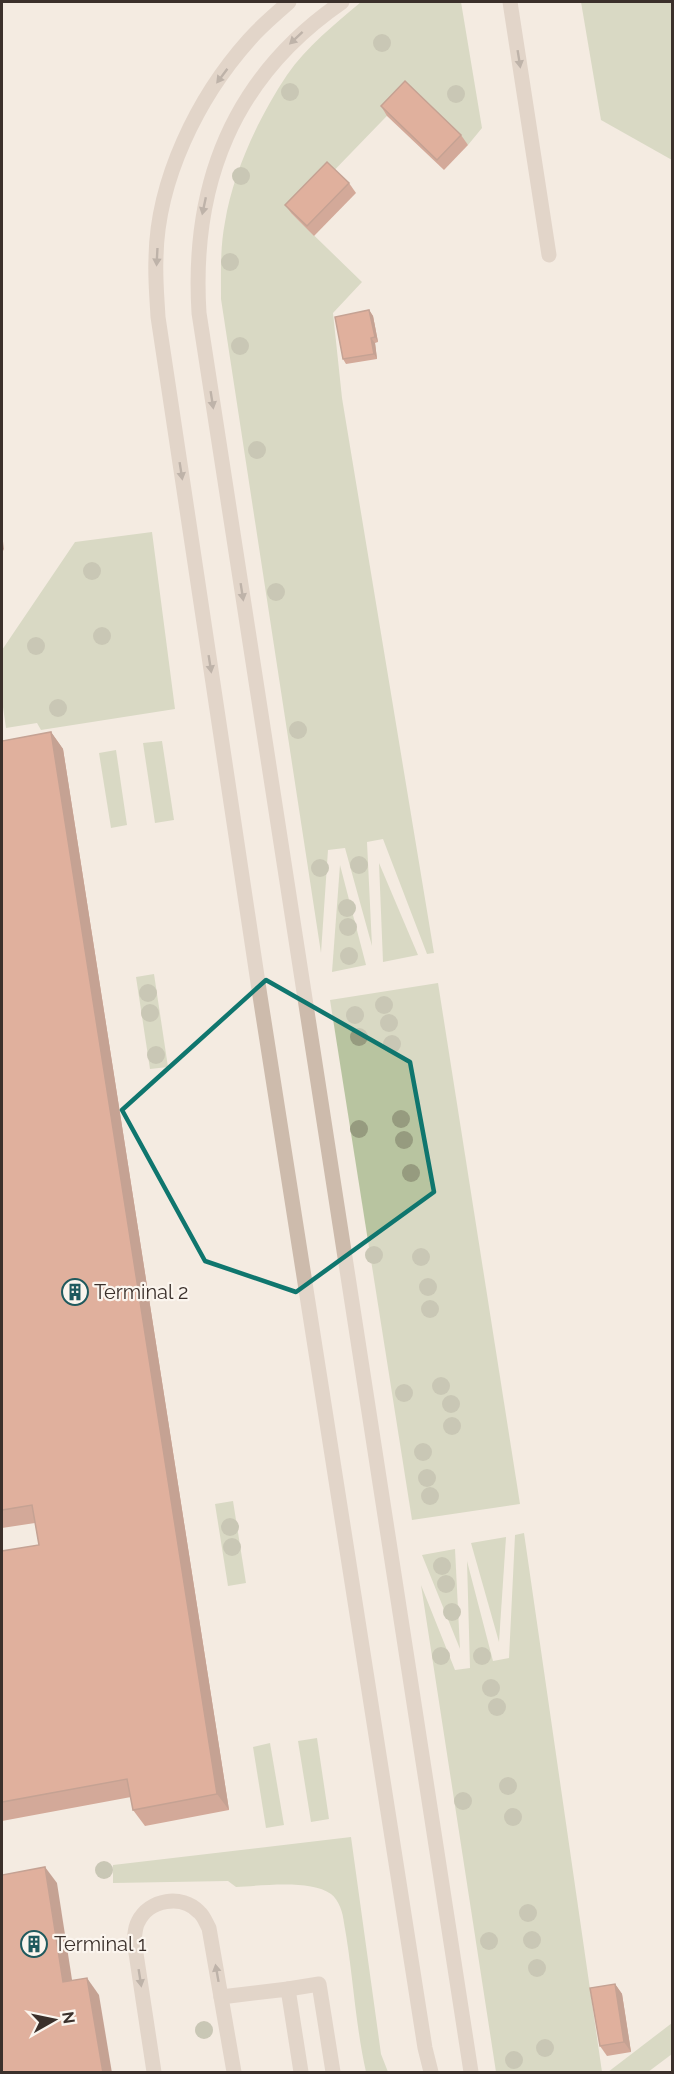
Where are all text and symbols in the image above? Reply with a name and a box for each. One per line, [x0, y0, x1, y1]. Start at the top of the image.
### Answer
one-way arrow [289, 31, 304, 45]
one-way arrow [515, 50, 524, 69]
one-way arrow [215, 68, 228, 84]
one-way arrow [199, 197, 208, 216]
one-way arrow [152, 248, 161, 267]
one-way arrow [208, 390, 217, 409]
one-way arrow [177, 462, 186, 481]
one-way arrow [238, 583, 247, 602]
one-way arrow [206, 655, 215, 674]
building icon: Terminal 2 [60, 1277, 90, 1307]
place label: Terminal 2 [94, 1280, 188, 1304]
building icon: Terminal 1 [19, 1929, 49, 1959]
place label: Terminal 1 [54, 1932, 147, 1956]
one-way arrow [212, 1964, 221, 1983]
one-way arrow [135, 1969, 144, 1988]
north arrow [24, 1990, 84, 2050]
text: N [58, 2010, 79, 2025]

